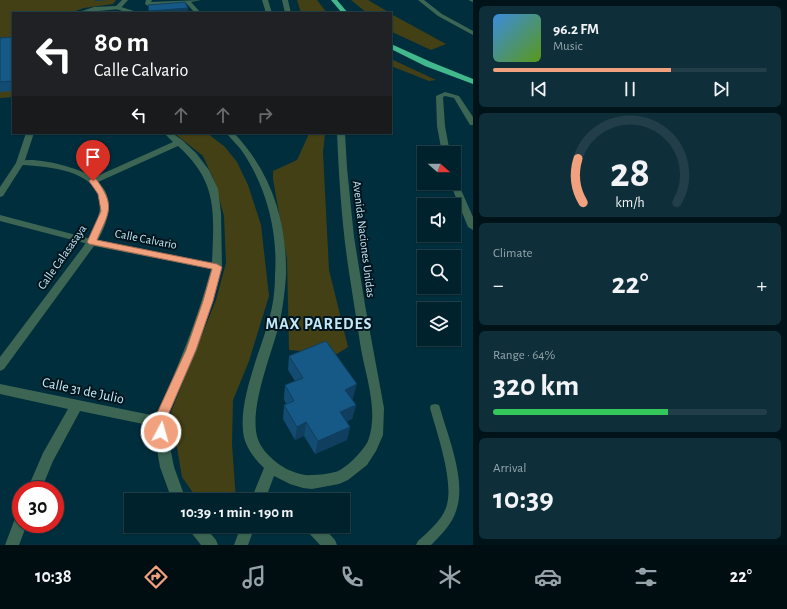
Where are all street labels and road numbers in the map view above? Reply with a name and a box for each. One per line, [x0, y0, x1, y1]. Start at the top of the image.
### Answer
street label: Avenida Naciones Unidas [351, 180, 377, 298]
street label: Calle Calasasaya [35, 222, 90, 292]
street label: Calle Calvario [114, 227, 178, 251]
street label: Calle 31 de Julio [41, 375, 125, 407]

